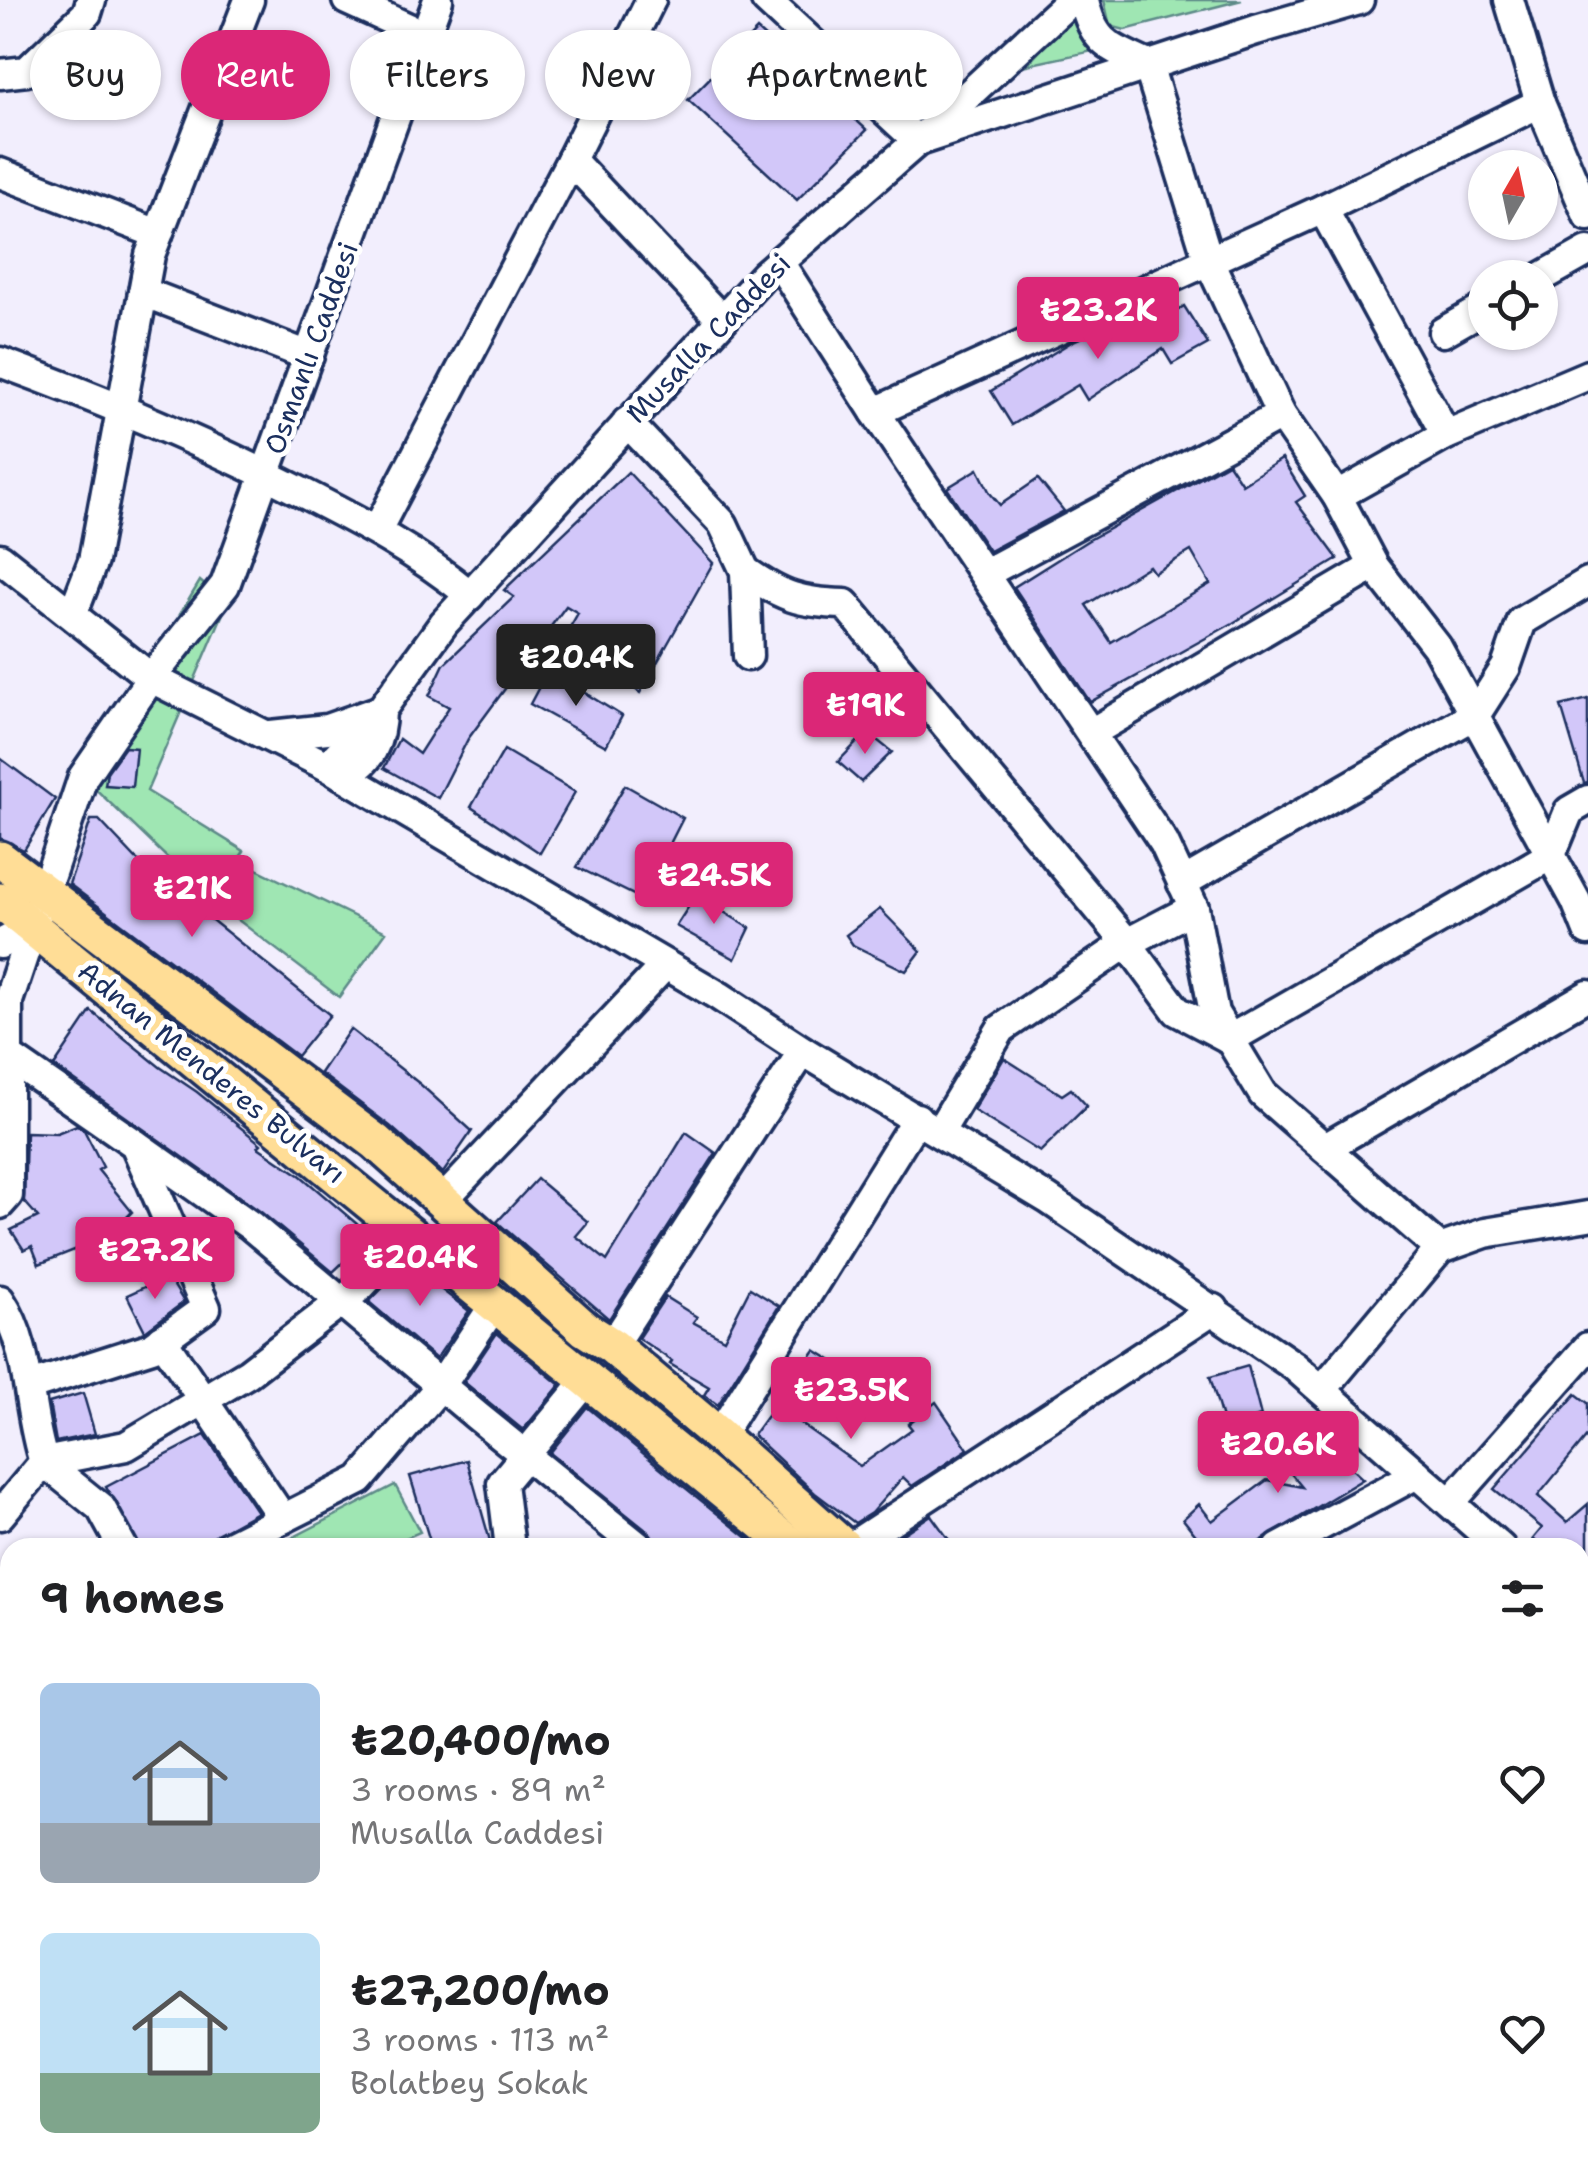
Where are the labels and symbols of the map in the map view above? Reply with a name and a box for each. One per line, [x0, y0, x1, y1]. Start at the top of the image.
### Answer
north arrow [1468, 150, 1558, 240]
street label: Osmanlı Caddesi [255, 237, 367, 459]
street label: Musalla Caddesi [617, 245, 799, 431]
pin: ₺23.2K [1017, 277, 1179, 362]
pin: ₺20.4K [495, 624, 657, 709]
pin: ₺19K [806, 672, 924, 757]
pin: ₺24.5K [633, 842, 795, 927]
pin: ₺21K [133, 855, 251, 940]
street label: Adnan Menderes Bulvarı [70, 952, 354, 1192]
pin: ₺27.2K [74, 1217, 236, 1302]
pin: ₺20.4K [339, 1224, 501, 1309]
pin: ₺23.5K [770, 1357, 932, 1442]
pin: ₺20.6K [1197, 1411, 1359, 1496]

